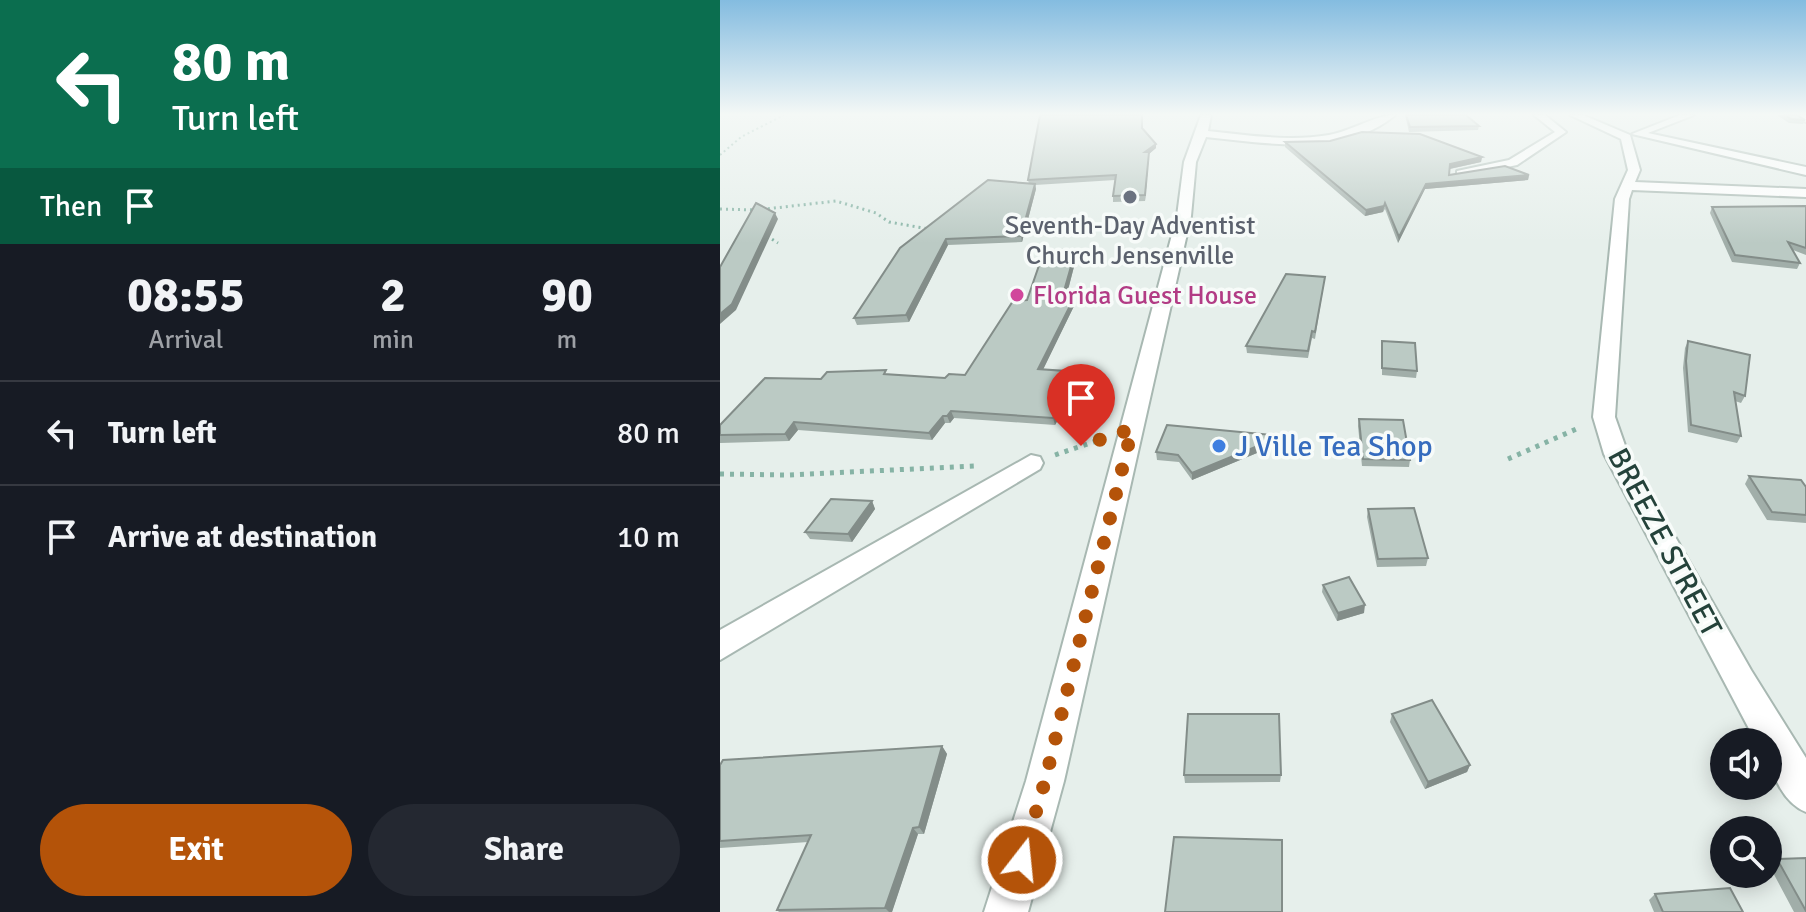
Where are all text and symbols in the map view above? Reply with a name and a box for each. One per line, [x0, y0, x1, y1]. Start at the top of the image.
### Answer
text: 80 m [172, 27, 290, 96]
icon: left [40, 32, 144, 136]
text: Turn left [172, 96, 299, 141]
icon: arrive [118, 184, 162, 228]
text: Then [40, 188, 102, 225]
marker: Seventh-Day Adventist Church Jensenville [1121, 188, 1139, 206]
place label: Seventh-Day Adventist Church Jensenville [1005, 210, 1255, 272]
text: 08:55 [127, 266, 245, 325]
text: 2 [380, 266, 406, 325]
text: 90 [541, 266, 593, 325]
place label: Florida Guest House [1033, 280, 1257, 312]
marker: Florida Guest House [1008, 286, 1026, 304]
text: Arrival [149, 324, 223, 356]
text: min [372, 324, 414, 356]
text: m [557, 324, 577, 356]
pin [1047, 364, 1115, 446]
icon: arrive [1059, 376, 1103, 420]
icon: left [40, 411, 84, 455]
text: Turn left [108, 415, 217, 452]
text: 80 m [617, 415, 680, 452]
place label: J Ville Tea Shop [1235, 428, 1433, 465]
marker: J Ville Tea Shop [1210, 437, 1228, 455]
street label: BREEZE STREET [1599, 442, 1730, 643]
icon: arrive [40, 515, 84, 559]
text: Arrive at destination [108, 519, 377, 556]
text: 10 m [617, 519, 680, 556]
map controls [1710, 728, 1782, 888]
button: sound [1710, 728, 1782, 800]
button: Exit [40, 804, 352, 896]
button: Share [368, 804, 680, 896]
button: search [1710, 816, 1782, 888]
position arrow [980, 818, 1064, 902]

